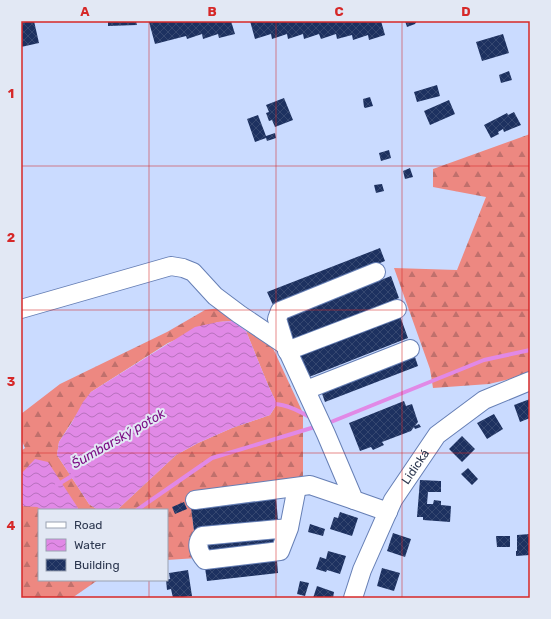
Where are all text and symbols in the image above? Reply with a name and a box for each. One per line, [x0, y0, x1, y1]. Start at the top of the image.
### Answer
text: A [80, 4, 90, 19]
text: B [207, 4, 217, 19]
text: C [334, 4, 344, 19]
text: D [461, 4, 471, 19]
text: 1 [8, 86, 14, 101]
text: 2 [7, 230, 15, 245]
text: 3 [7, 374, 16, 389]
water label: Šumbarský potok [69, 405, 168, 471]
street label: Lidická [399, 447, 432, 487]
legend [38, 509, 168, 581]
text: 4 [7, 518, 16, 533]
text: Road [74, 518, 102, 532]
text: Water [74, 538, 106, 552]
text: Building [74, 558, 120, 572]

